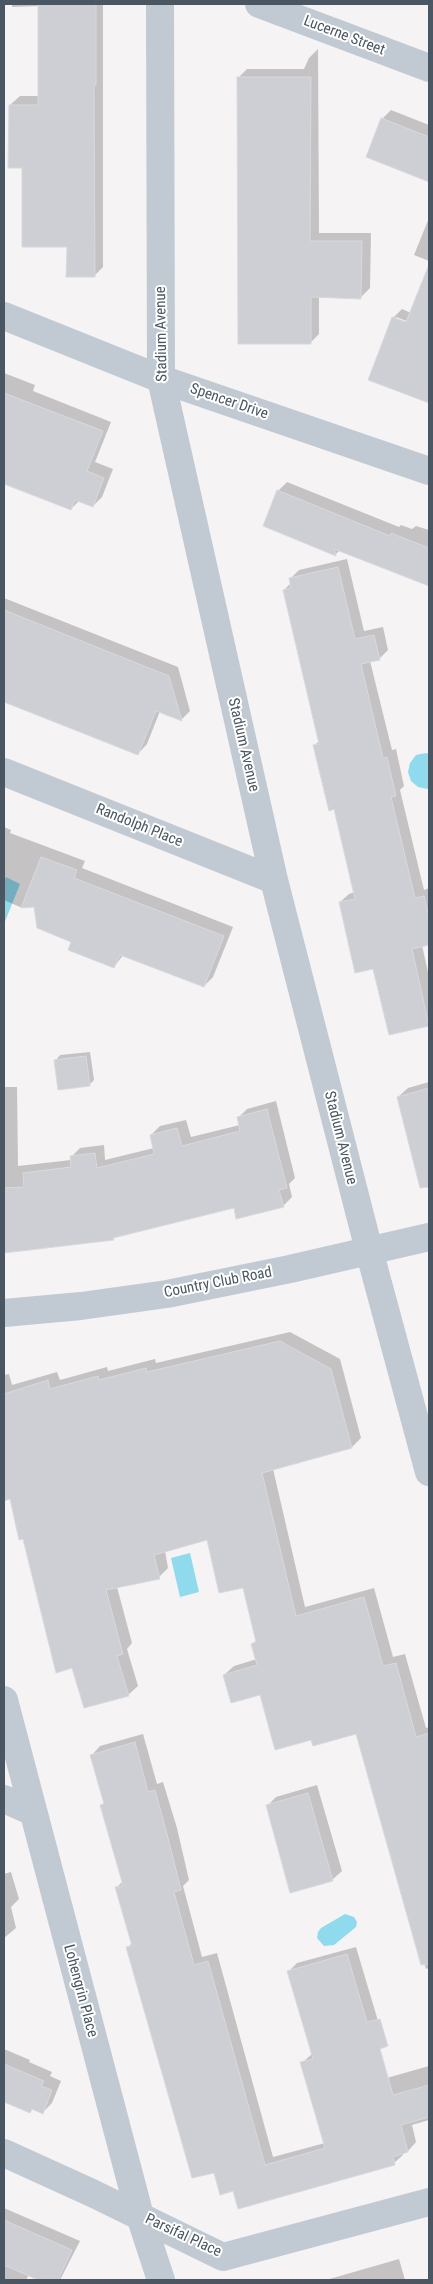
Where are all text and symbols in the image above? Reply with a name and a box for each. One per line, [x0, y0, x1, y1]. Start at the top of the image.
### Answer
street label: Lucerne Street [301, 12, 387, 60]
street label: Stadium Avenue [152, 286, 172, 382]
street label: Spencer Drive [188, 380, 270, 424]
street label: Stadium Avenue [223, 696, 263, 794]
street label: Randolph Place [93, 800, 185, 852]
street label: Stadium Avenue [320, 1090, 360, 1186]
street label: Country Club Road [163, 1264, 273, 1302]
street label: Lohengrin Place [59, 1943, 101, 2039]
street label: Parsifal Place [142, 2211, 224, 2261]

